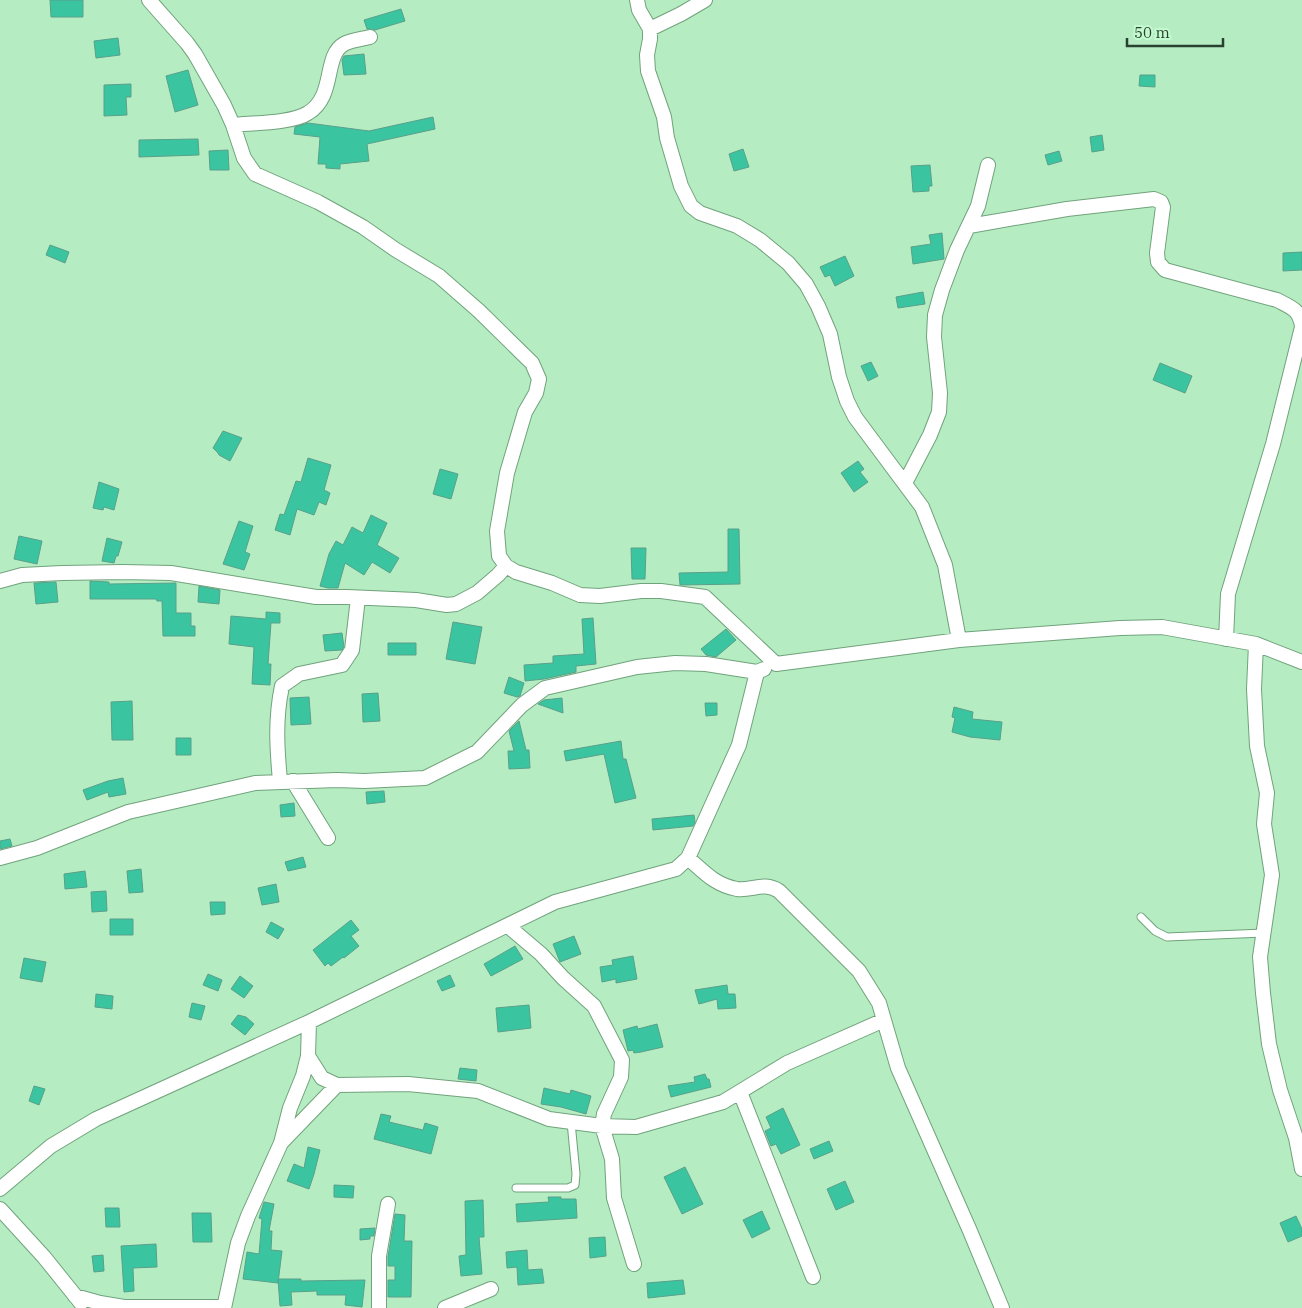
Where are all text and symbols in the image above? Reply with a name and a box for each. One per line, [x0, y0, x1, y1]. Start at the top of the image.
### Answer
scale bar [1127, 15, 1223, 47]
text: 50 m [1134, 23, 1170, 42]

